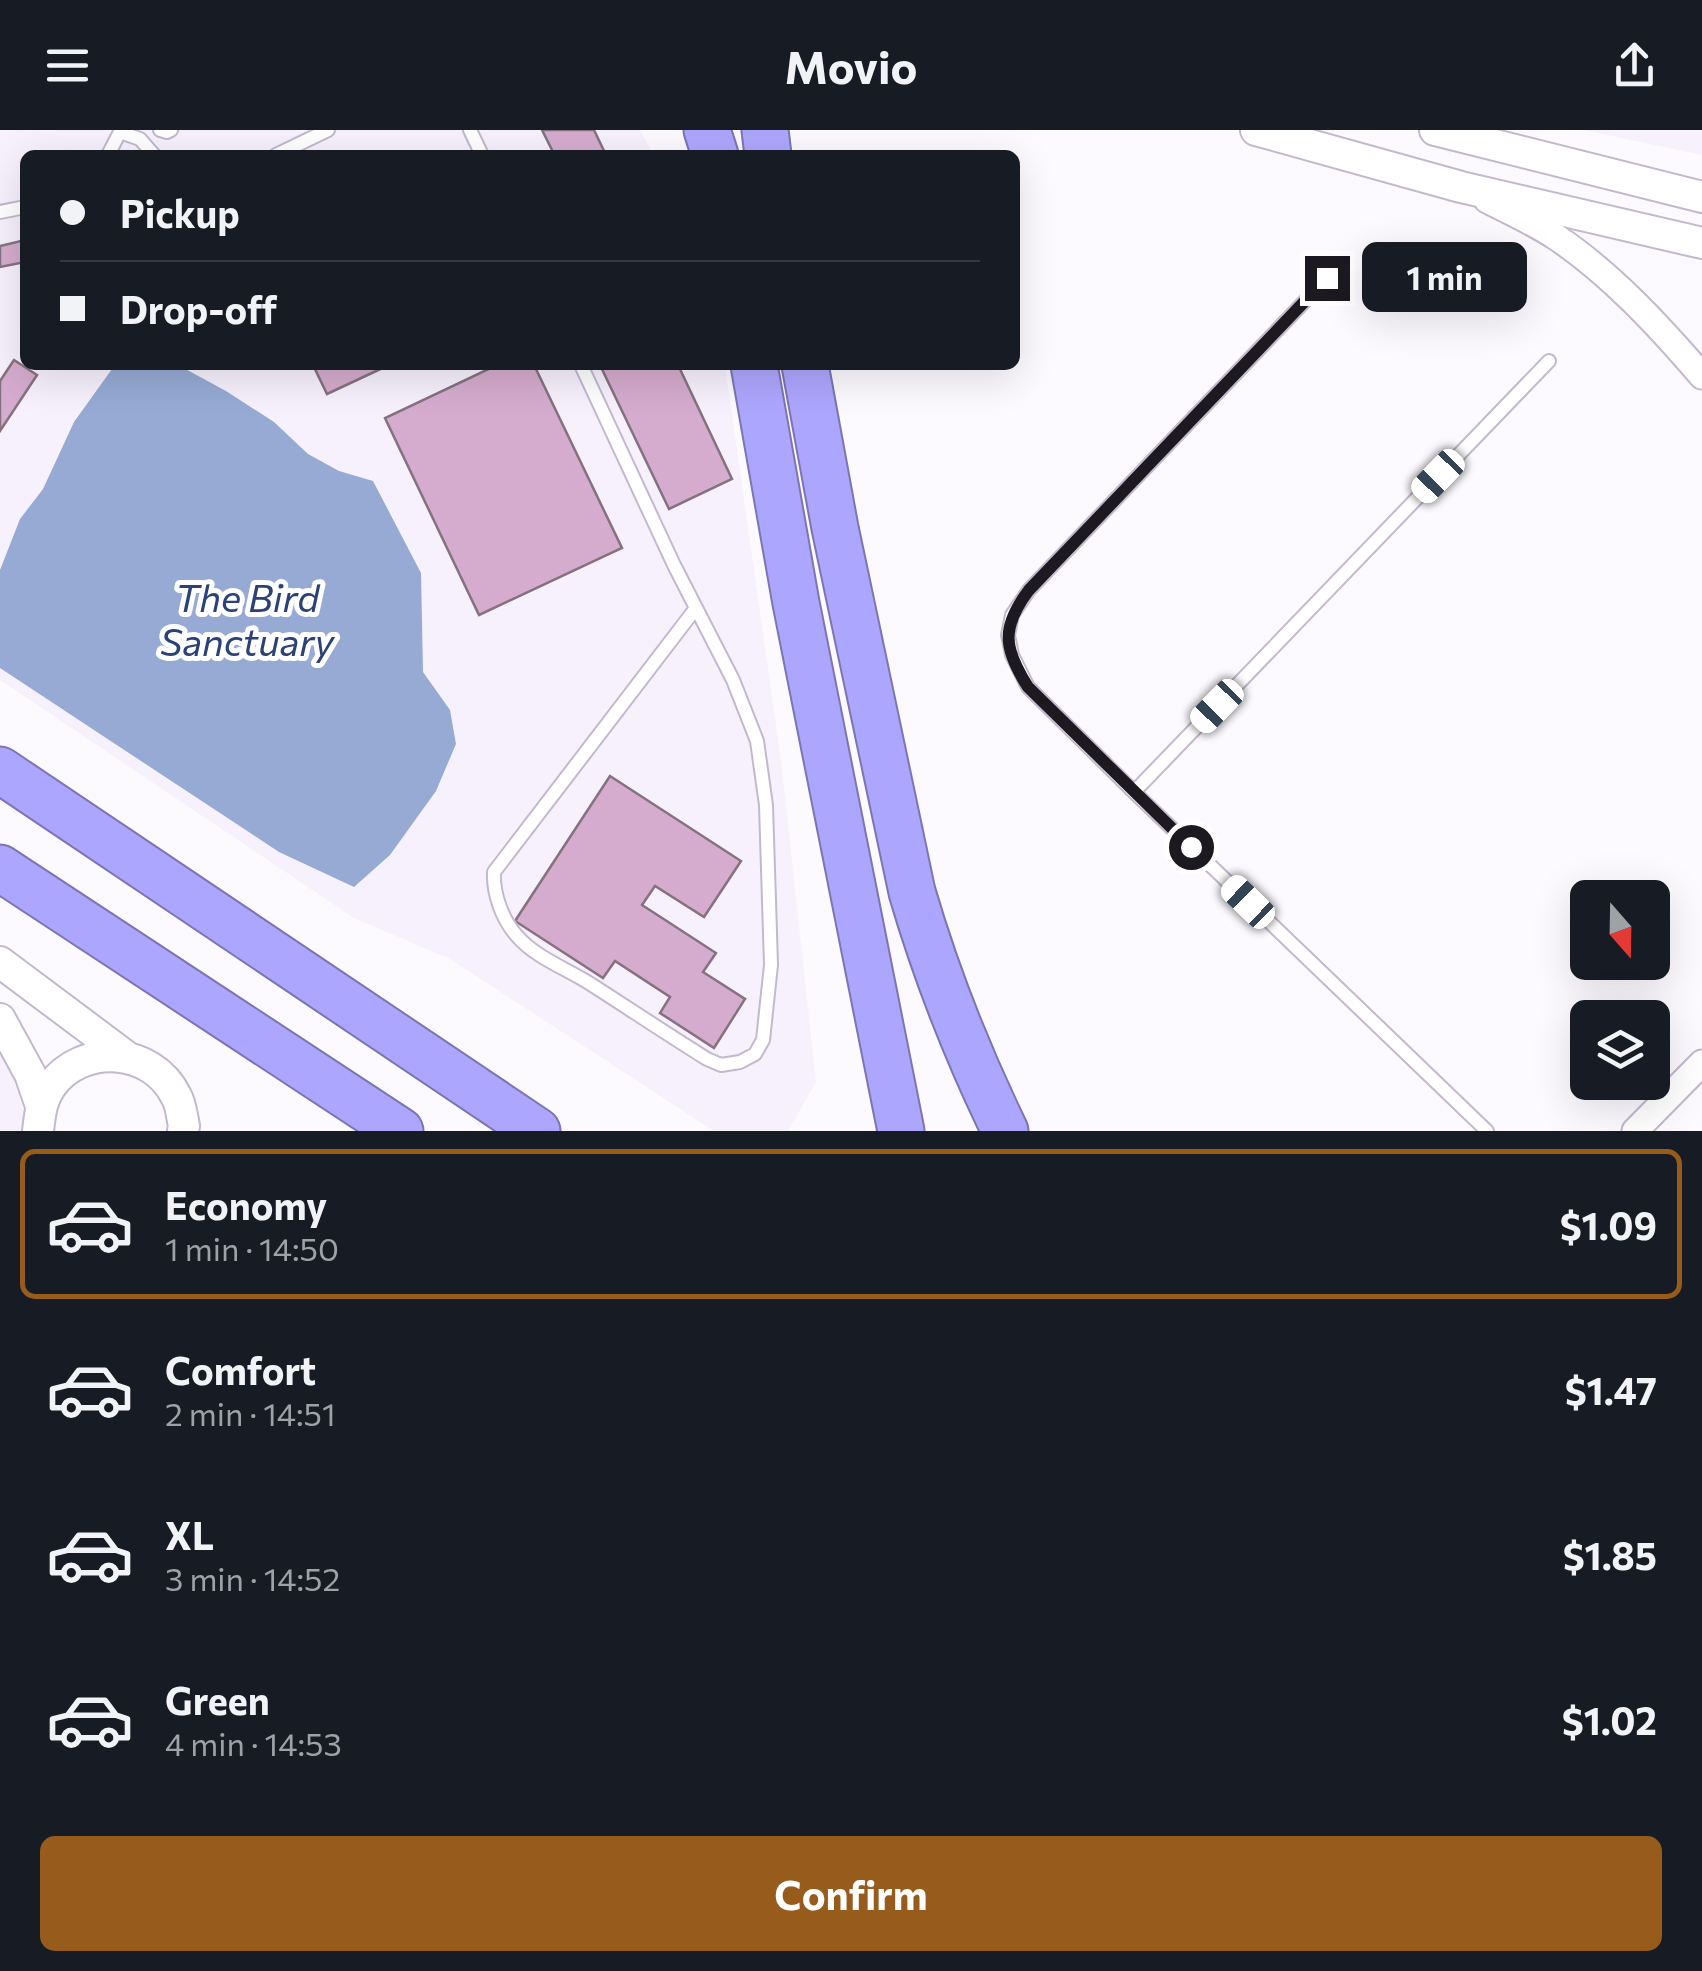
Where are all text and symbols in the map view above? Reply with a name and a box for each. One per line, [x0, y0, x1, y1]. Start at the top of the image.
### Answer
icon: menu [40, 38, 95, 93]
text: Movio [785, 38, 917, 93]
icon: share [1607, 38, 1662, 93]
text: Pickup [120, 189, 240, 236]
callout: 1 min [1362, 243, 1527, 313]
route end [1305, 256, 1350, 301]
text: 1 min [1407, 257, 1482, 297]
text: Drop-off [120, 285, 277, 332]
car [1406, 444, 1470, 508]
water label: The Bird Sanctuary [160, 573, 335, 664]
car [1185, 674, 1249, 738]
route start [1169, 825, 1214, 870]
car [1216, 870, 1280, 934]
north arrow [1570, 880, 1670, 980]
map controls [1570, 880, 1670, 1100]
button: layers [1570, 1000, 1670, 1100]
icon: car [45, 1179, 135, 1269]
text: Economy [165, 1181, 327, 1228]
text: $1.09 [1560, 1201, 1657, 1248]
text: 1 min · 14:50 [165, 1228, 339, 1268]
icon: car [45, 1344, 135, 1434]
text: Comfort [165, 1346, 316, 1393]
text: $1.47 [1565, 1366, 1657, 1413]
text: 2 min · 14:51 [165, 1393, 336, 1433]
icon: car [45, 1509, 135, 1599]
text: XL [165, 1511, 214, 1558]
text: $1.85 [1563, 1531, 1657, 1578]
text: 3 min · 14:52 [165, 1558, 340, 1598]
icon: car [45, 1674, 135, 1764]
text: Green [165, 1676, 270, 1723]
text: $1.02 [1562, 1696, 1657, 1743]
text: 4 min · 14:53 [165, 1723, 342, 1763]
button: Confirm [40, 1836, 1662, 1951]

